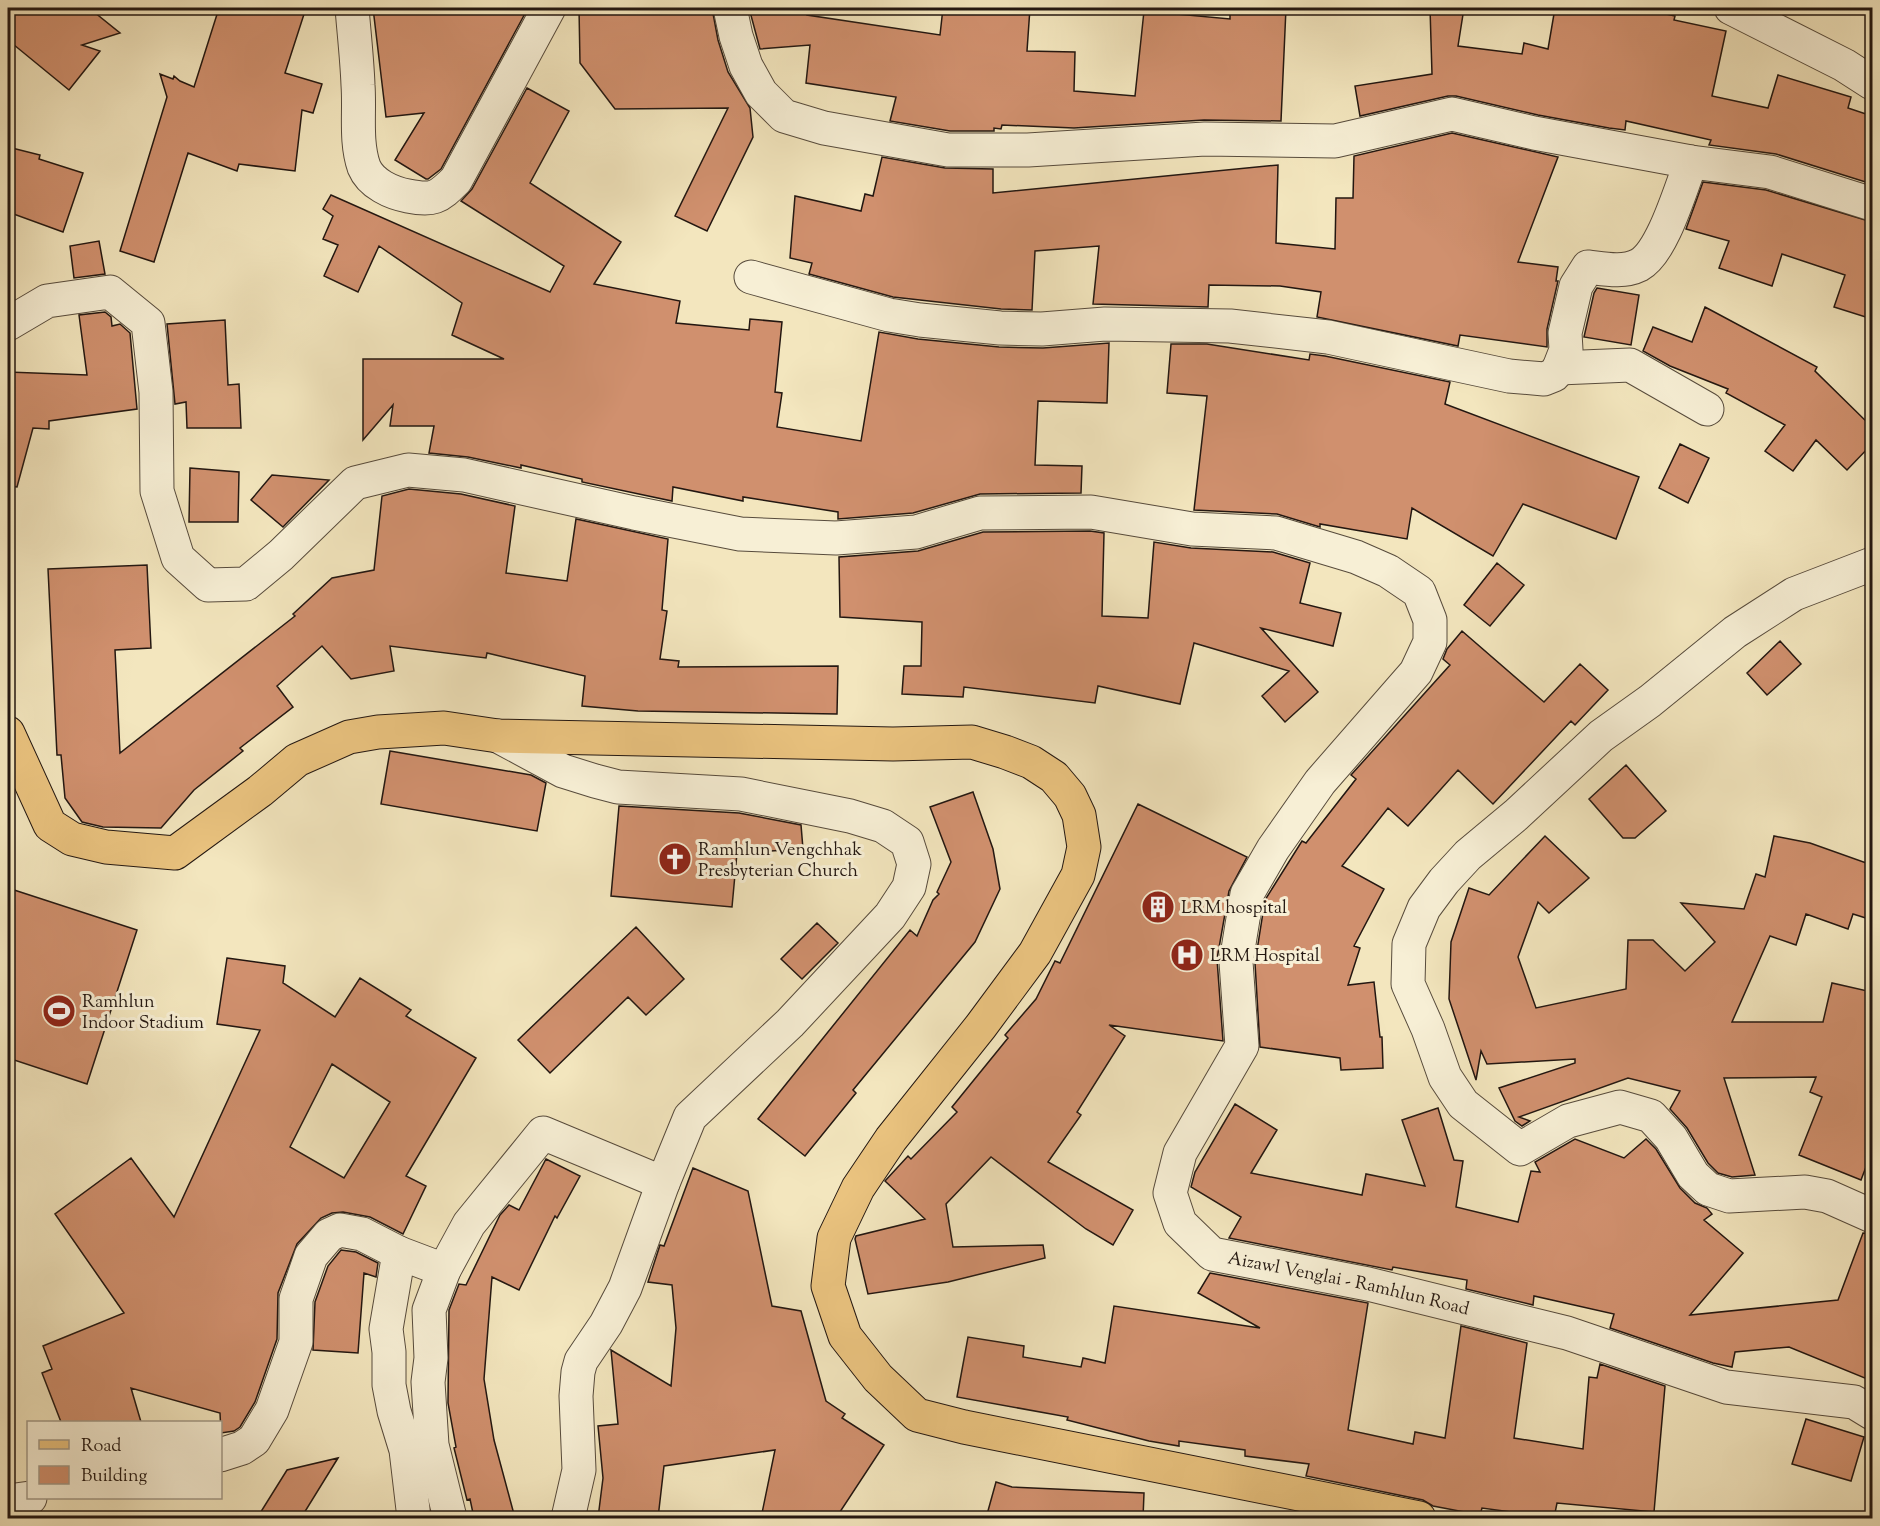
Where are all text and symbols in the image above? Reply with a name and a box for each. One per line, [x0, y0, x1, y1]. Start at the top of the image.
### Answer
place label: Ramhlun Vengchhak Presbyterian Church [698, 838, 862, 885]
church icon: Ramhlun Vengchhak Presbyterian Church [657, 841, 693, 877]
building icon: LRM hospital [1140, 889, 1176, 925]
place label: LRM hospital [1181, 896, 1287, 922]
hospital icon: LRM Hospital [1169, 937, 1205, 973]
place label: LRM Hospital [1210, 944, 1320, 970]
place label: Ramhlun Indoor Stadium [82, 990, 204, 1037]
sports icon: Ramhlun Indoor Stadium [41, 993, 77, 1029]
street label: Aizawl Venglai - Ramhlun Road [1225, 1246, 1472, 1323]
legend [27, 1421, 222, 1499]
text: Road [81, 1434, 121, 1460]
text: Building [81, 1464, 147, 1490]

